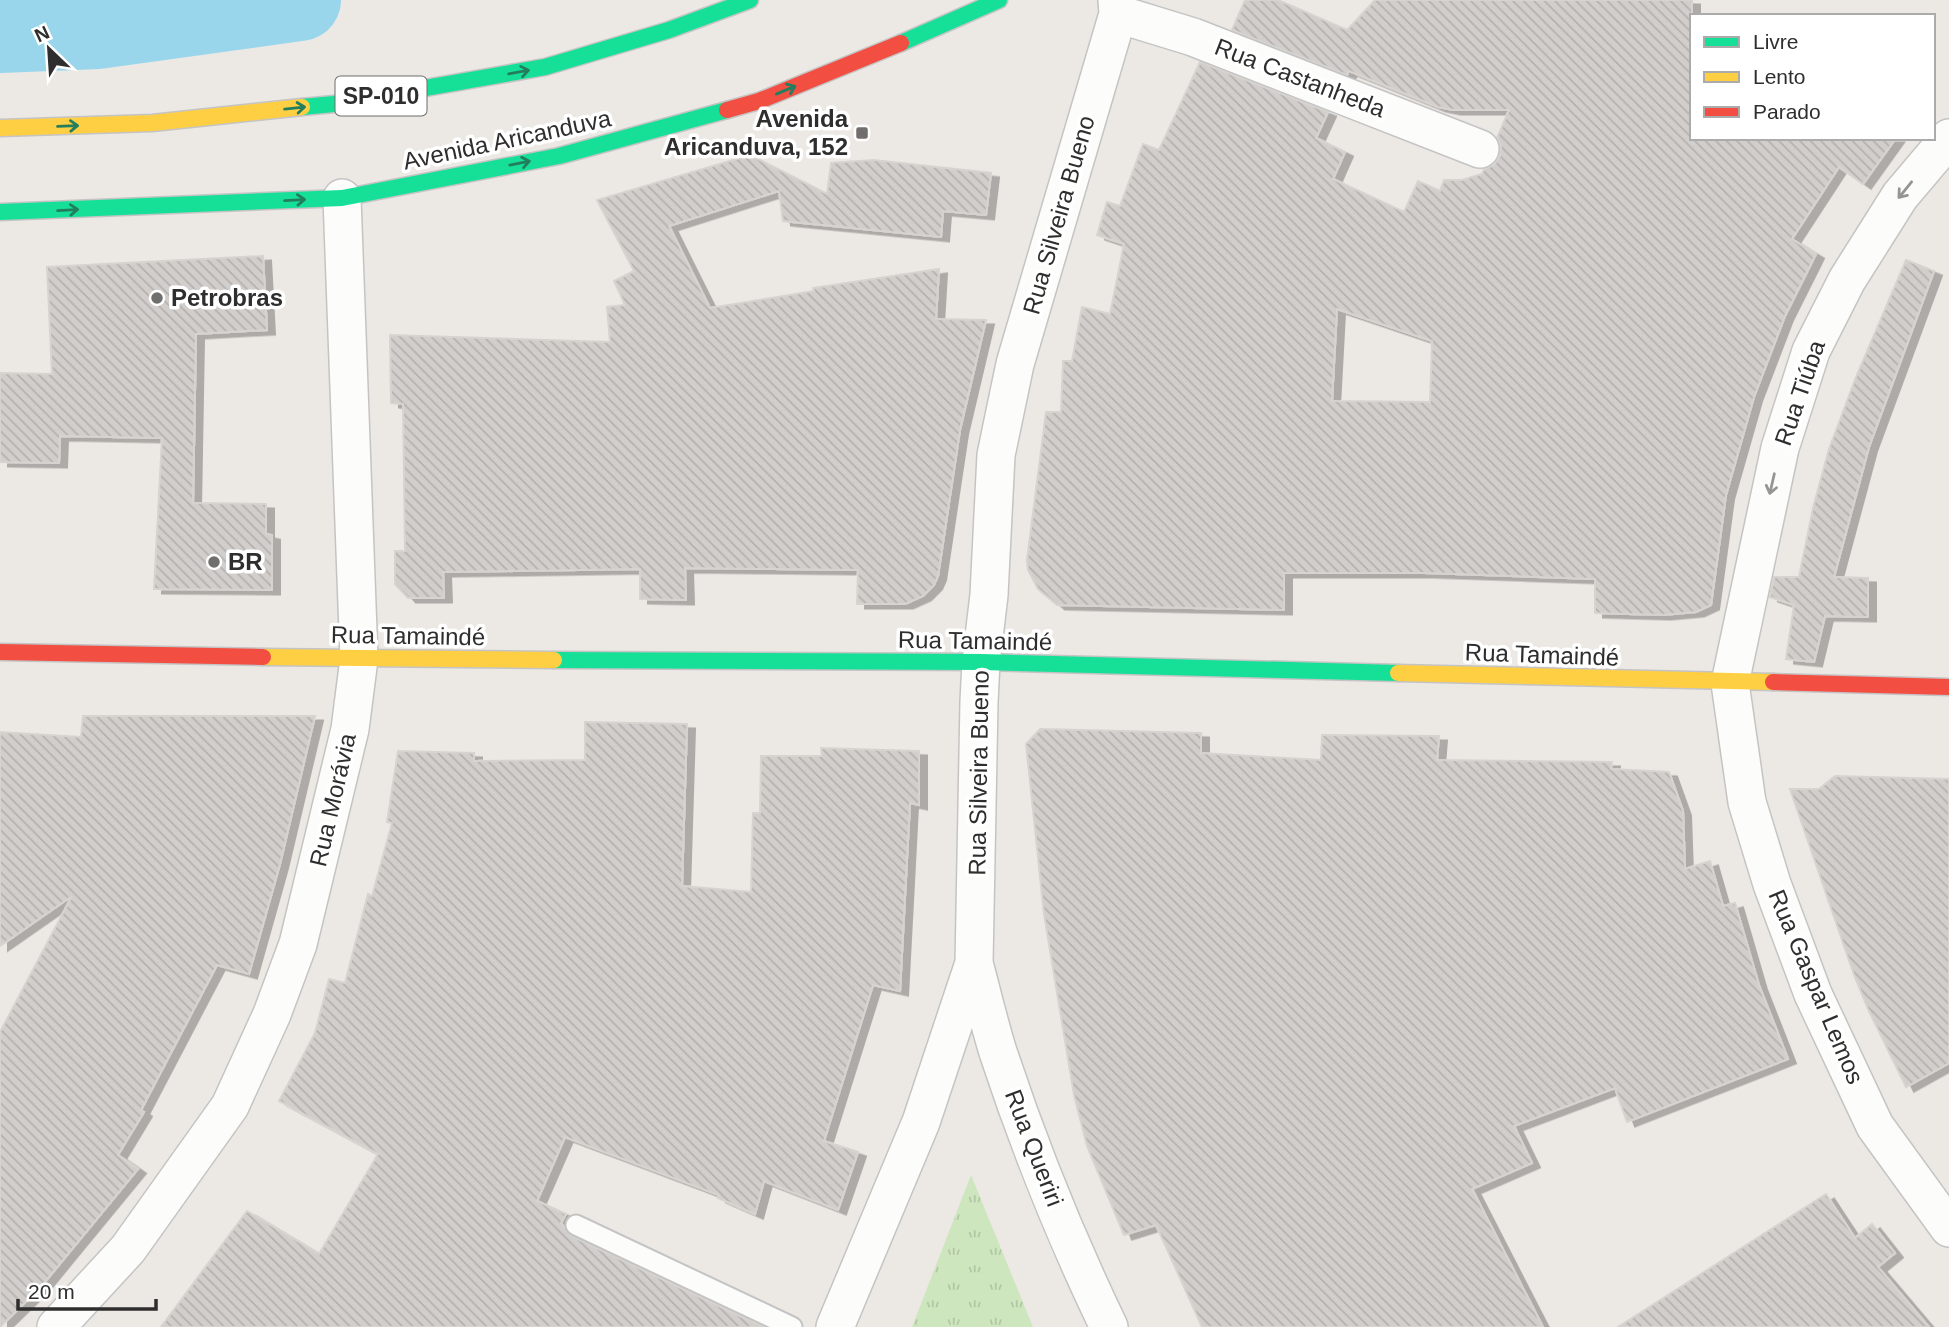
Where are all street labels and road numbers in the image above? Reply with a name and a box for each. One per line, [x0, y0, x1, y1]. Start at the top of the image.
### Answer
street label: Rua Castanheda [1211, 33, 1390, 123]
road number: SP-010 [336, 76, 426, 116]
street label: Avenida Aricanduva [401, 104, 614, 175]
street label: Rua Silveira Bueno [1017, 112, 1100, 317]
street label: Rua Tiúba [1769, 336, 1830, 449]
street label: Rua Tamaindé [331, 621, 485, 650]
street label: Rua Tamaindé [898, 626, 1052, 655]
street label: Rua Tamaindé [1464, 638, 1620, 671]
street label: Rua Silveira Bueno [963, 670, 994, 876]
street label: Rua Morávia [304, 730, 361, 869]
street label: Rua Gaspar Lemos [1763, 886, 1870, 1088]
street label: Rua Queriri [1000, 1086, 1069, 1210]

